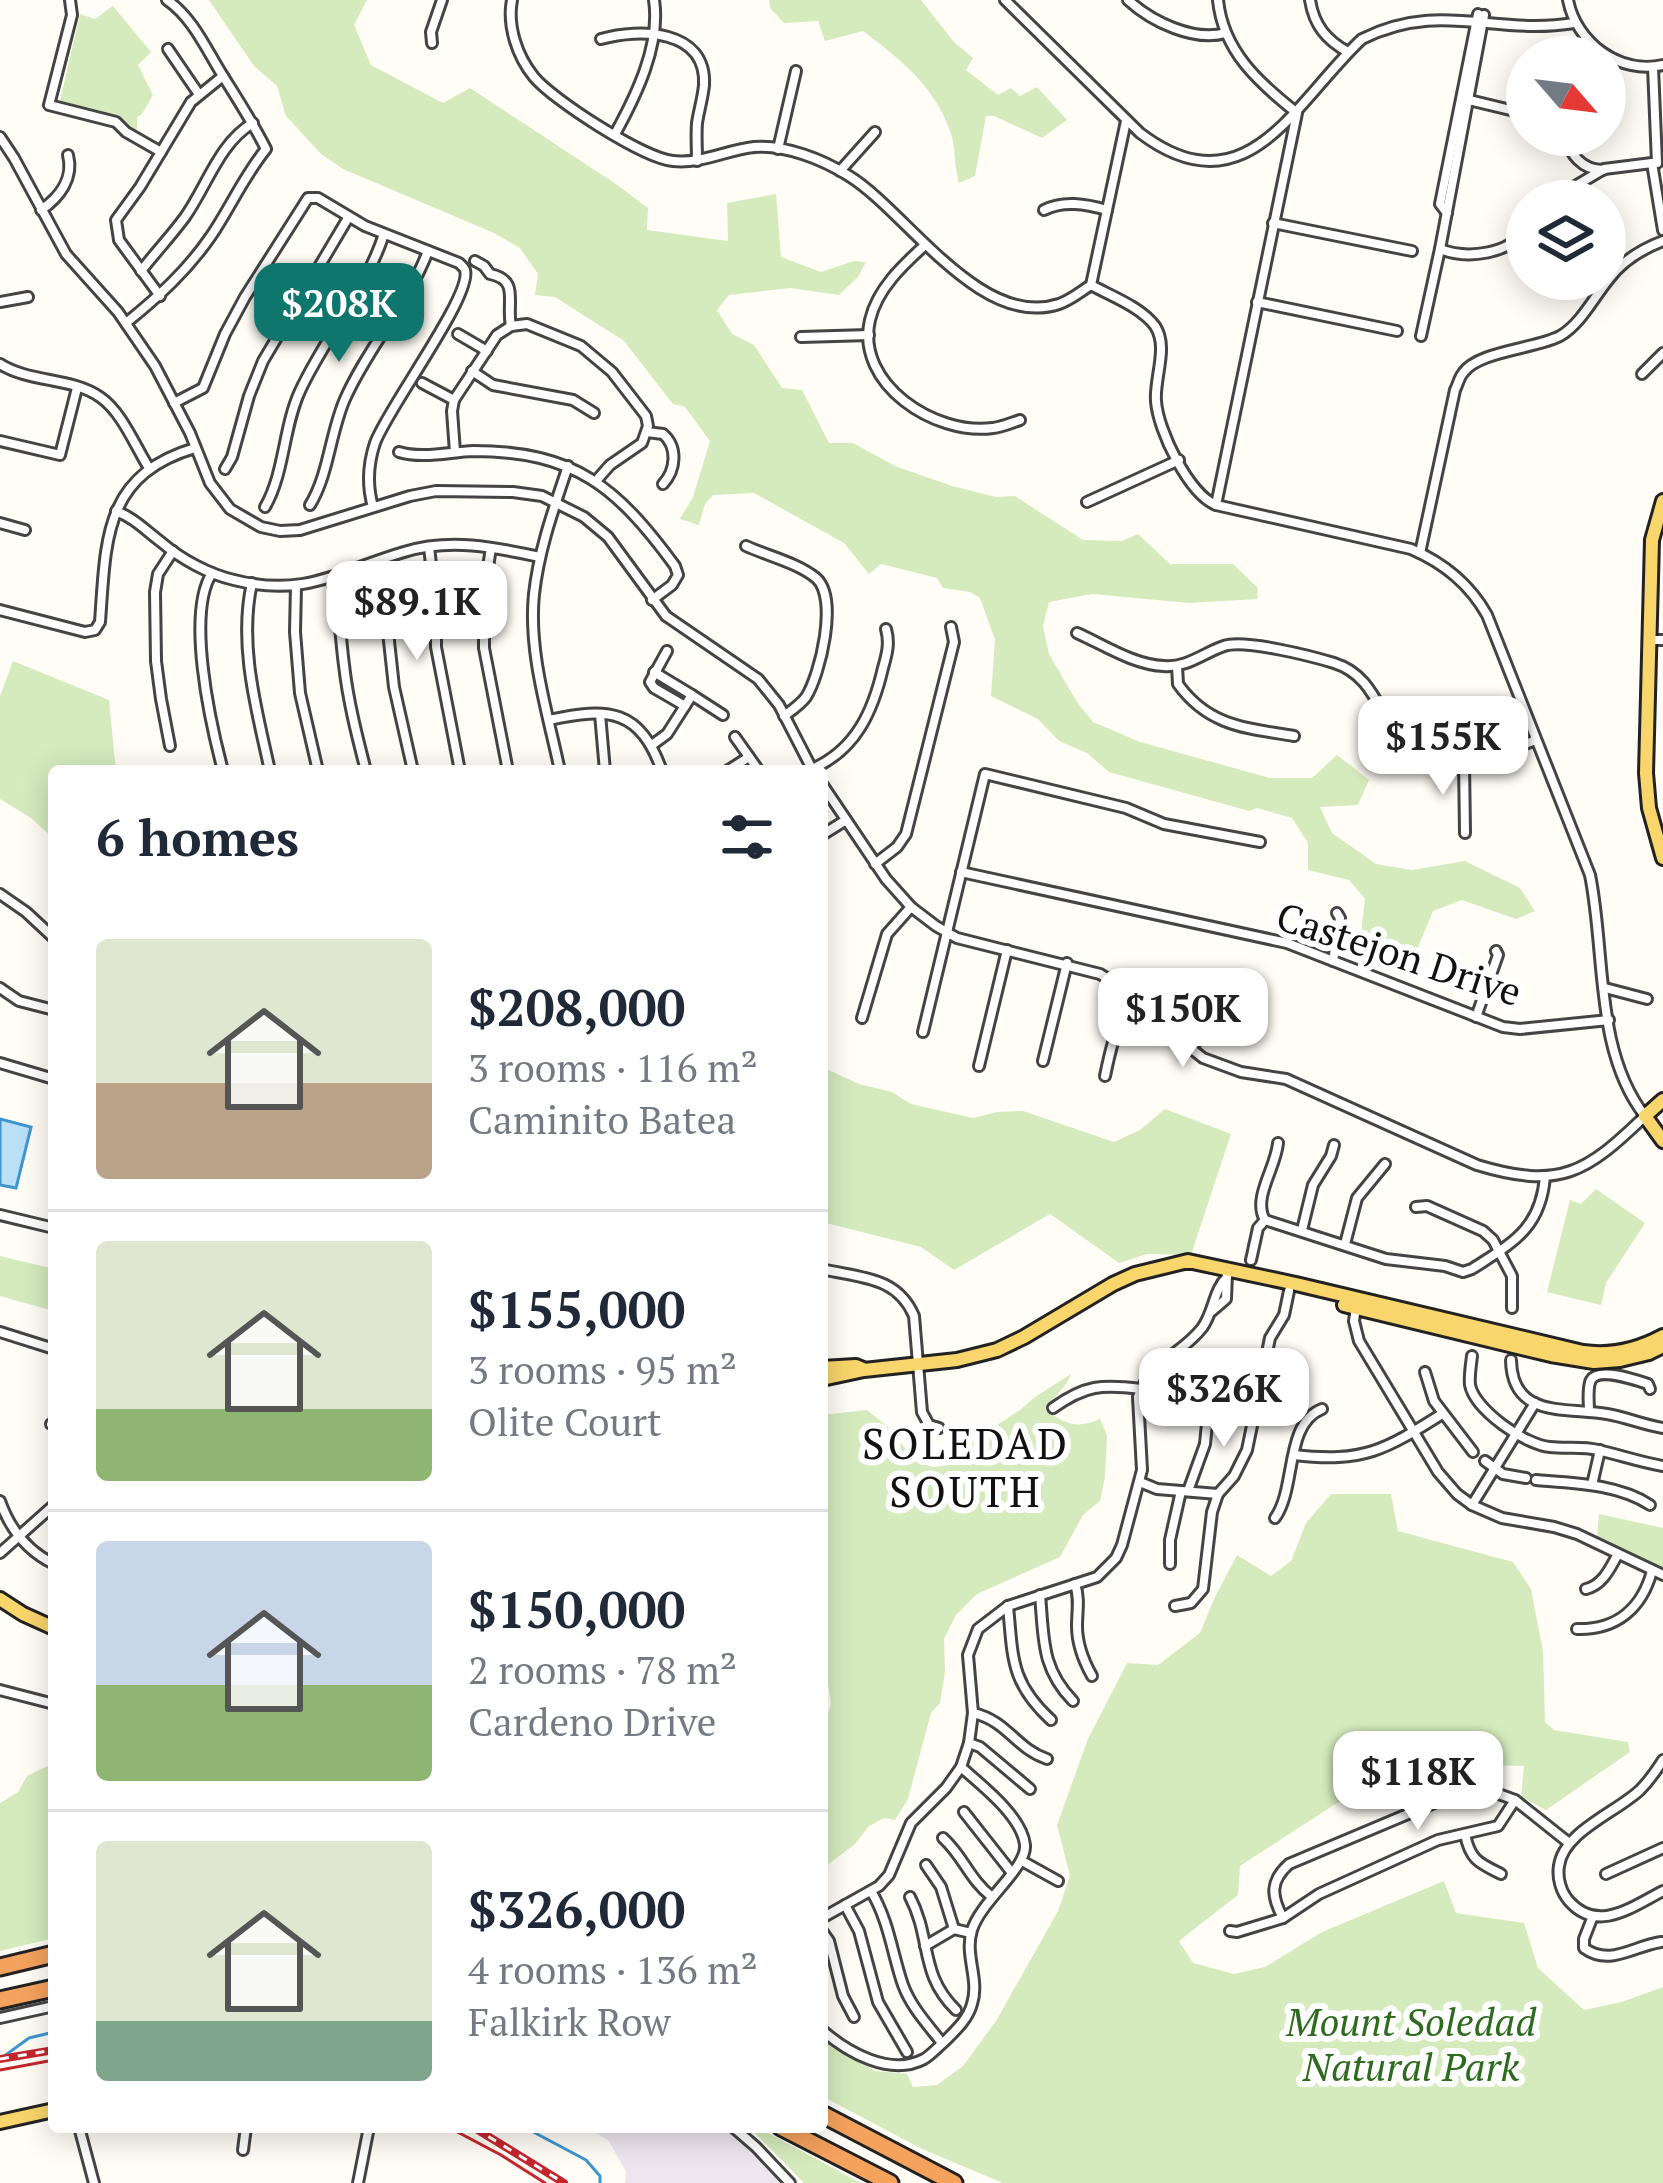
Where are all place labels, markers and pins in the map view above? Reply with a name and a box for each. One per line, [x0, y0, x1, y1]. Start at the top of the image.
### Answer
pin: $208K [255, 263, 423, 365]
pin: $89.1K [319, 561, 515, 663]
pin: $155K [1359, 696, 1527, 798]
pin: $150K [1099, 968, 1267, 1070]
pin: $326K [1140, 1348, 1308, 1450]
pin: $118K [1334, 1731, 1502, 1833]

